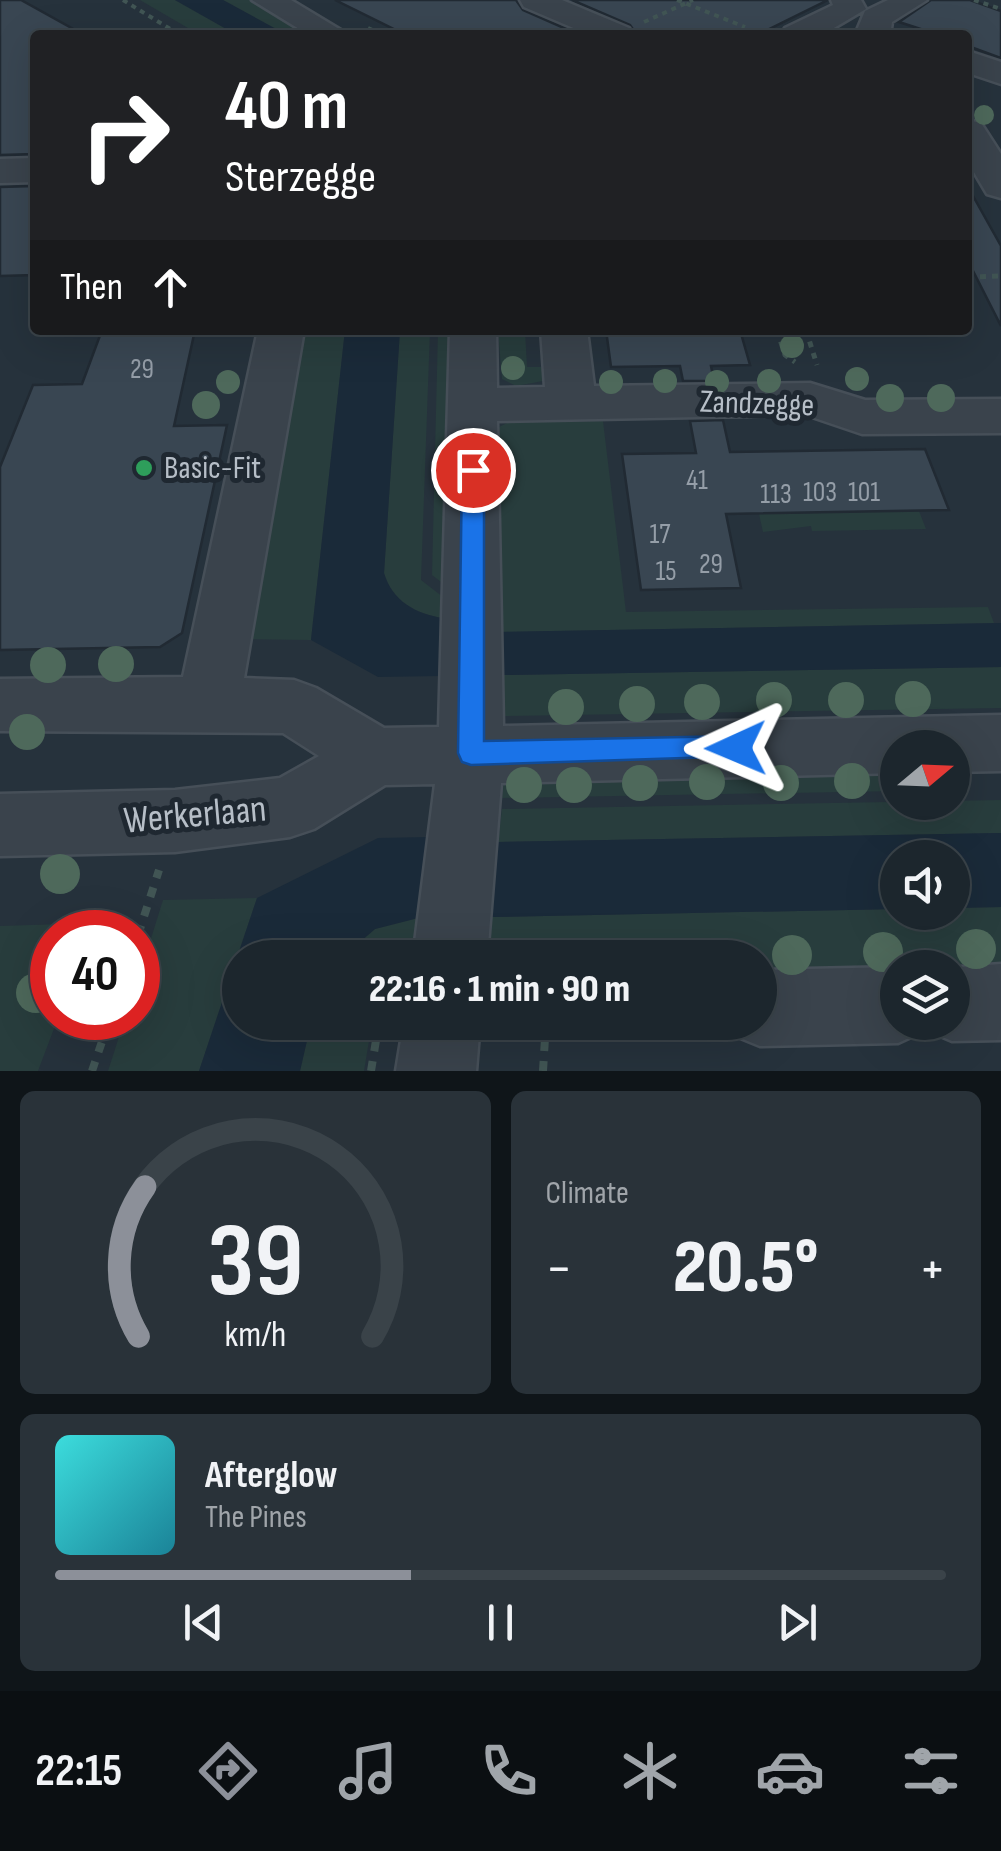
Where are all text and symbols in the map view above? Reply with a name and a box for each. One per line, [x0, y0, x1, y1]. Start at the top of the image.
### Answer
text: 40 m [225, 65, 348, 149]
icon: right [60, 70, 190, 200]
text: Sterzegge [225, 150, 376, 205]
icon: ahead [143, 260, 198, 315]
text: Then [60, 265, 123, 310]
house number: 29 [130, 353, 154, 386]
street label: Zandzegge [699, 383, 815, 425]
pin [431, 428, 516, 513]
icon: arrive [446, 443, 501, 498]
place label: Basic-Fit [164, 449, 261, 488]
marker: Basic-Fit [133, 457, 155, 479]
house number: 41 [686, 464, 708, 497]
house number: 103 [803, 476, 837, 509]
house number: 101 [848, 476, 880, 509]
house number: 113 [760, 478, 792, 511]
house number: 17 [650, 518, 670, 551]
house number: 29 [699, 548, 723, 581]
house number: 15 [655, 555, 677, 588]
position arrow [684, 696, 788, 800]
north arrow [880, 730, 970, 820]
map controls [880, 730, 970, 1040]
street label: Werkerlaan [122, 786, 268, 844]
button: sound [880, 840, 970, 930]
speed limit sign: 40 [30, 910, 160, 1040]
button: layers [880, 950, 970, 1040]
text: 22:16 · 1 min · 90 m [369, 967, 630, 1012]
text: Climate [546, 1174, 629, 1213]
text: 39 [207, 1200, 303, 1325]
text: 20.5° [673, 1223, 819, 1314]
text: − [546, 1236, 572, 1303]
text: + [919, 1236, 946, 1303]
text: km/h [224, 1314, 286, 1357]
text: Afterglow [205, 1453, 338, 1498]
text: The Pines [205, 1498, 307, 1537]
icon: previous [176, 1595, 231, 1650]
icon: pause [473, 1595, 528, 1650]
icon: next [770, 1595, 825, 1650]
icon: directions [193, 1736, 263, 1806]
icon: music [333, 1736, 403, 1806]
icon: phone [474, 1736, 544, 1806]
icon: climate [615, 1736, 685, 1806]
icon: car [755, 1736, 825, 1806]
icon: filters [896, 1736, 966, 1806]
text: 22:15 [35, 1744, 122, 1799]

